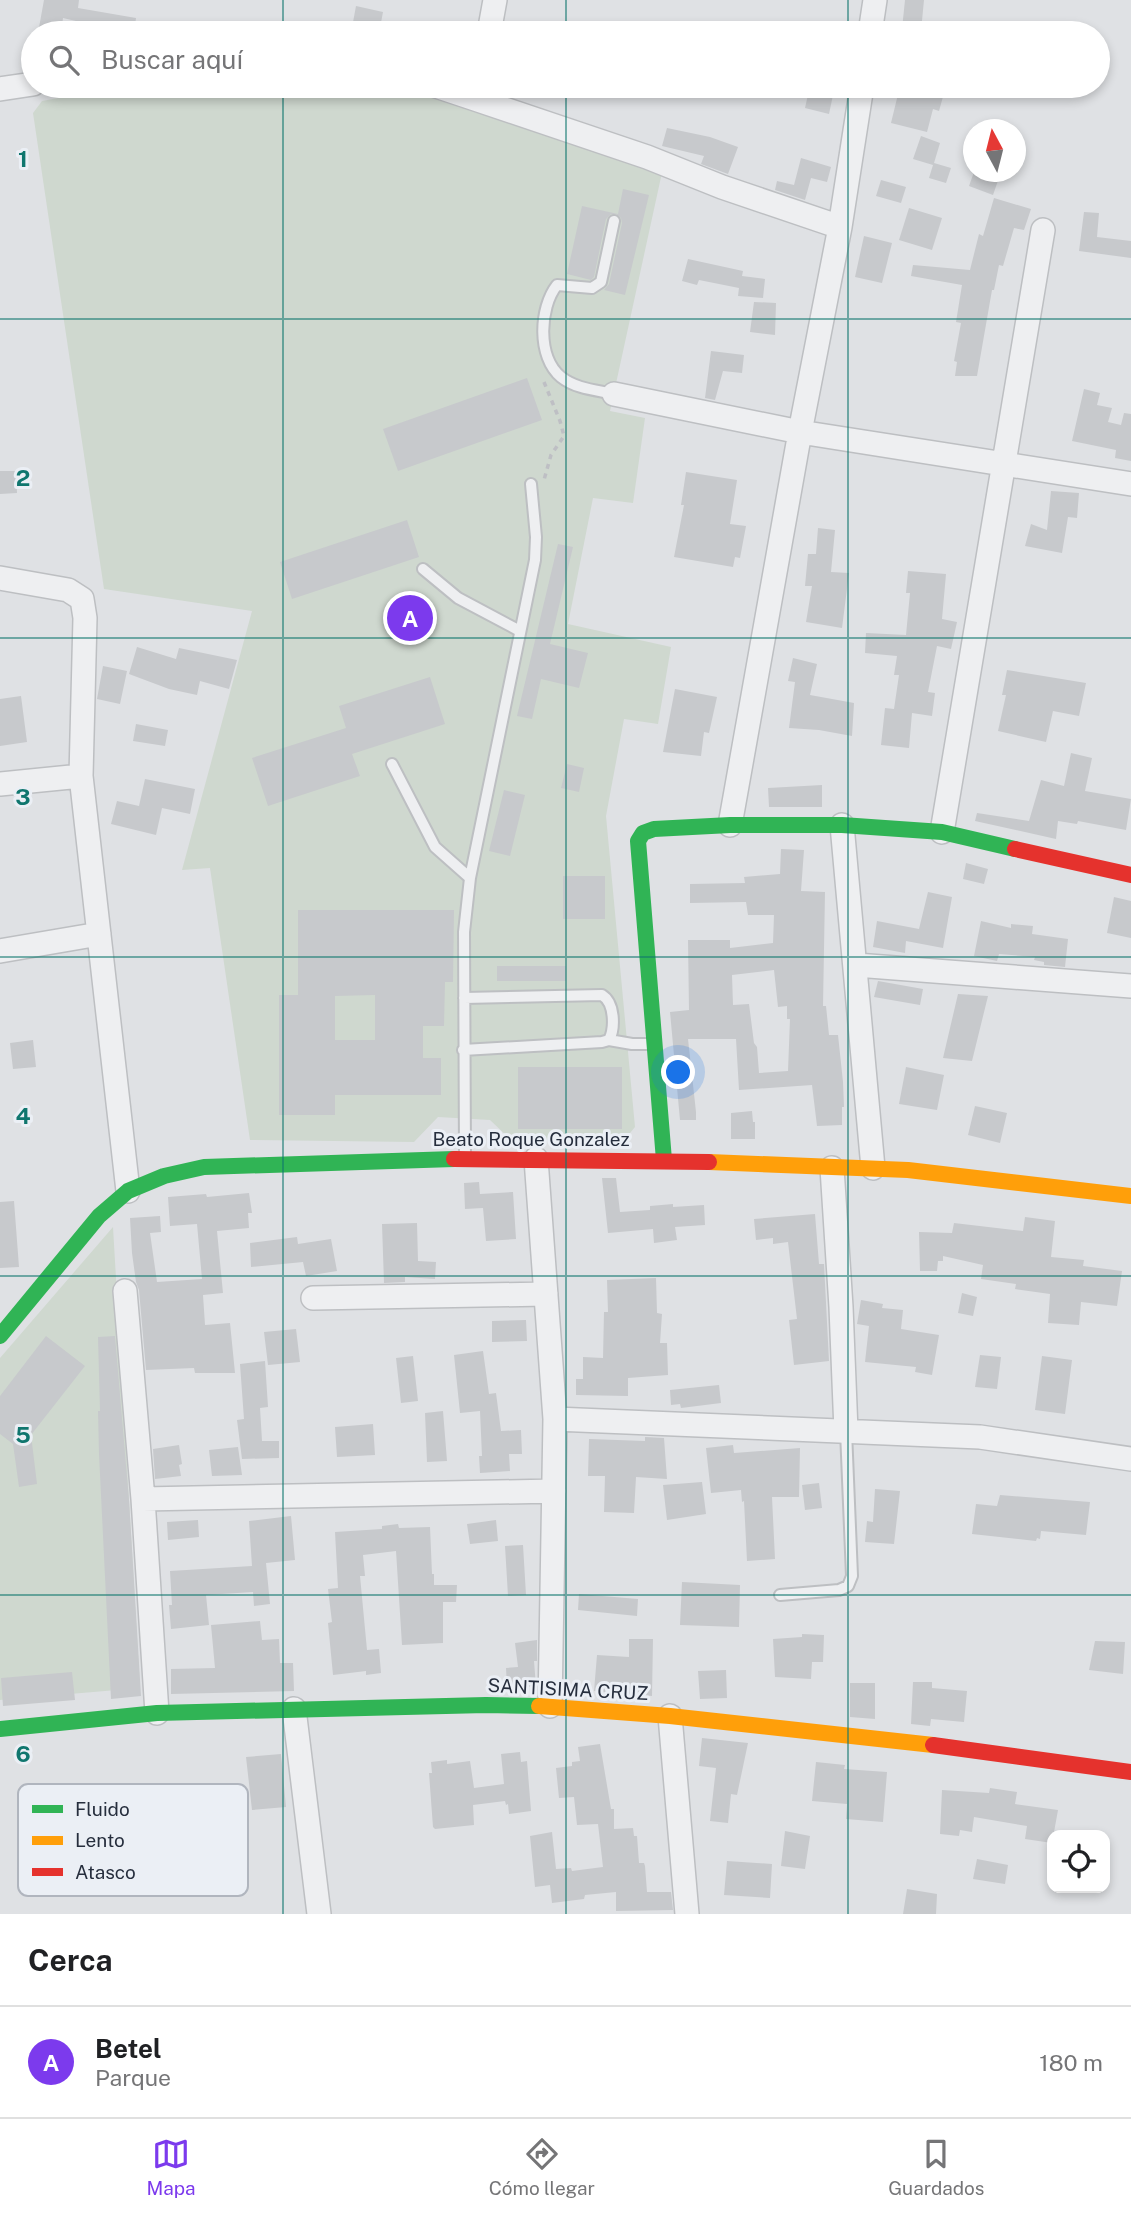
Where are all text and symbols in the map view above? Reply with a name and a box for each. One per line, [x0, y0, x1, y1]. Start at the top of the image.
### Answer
search box [21, 21, 1110, 98]
icon: search [45, 41, 83, 79]
text: Buscar aquí [101, 44, 243, 75]
north arrow [963, 119, 1026, 182]
text: 1 [18, 145, 28, 172]
text: 2 [16, 464, 30, 491]
pin: A [387, 592, 433, 644]
text: 3 [15, 783, 31, 810]
your location [661, 1055, 695, 1089]
text: 4 [15, 1102, 31, 1129]
street label: Beato Roque Gonzalez [432, 1128, 630, 1150]
text: 5 [15, 1421, 31, 1448]
street label: SANTISIMA CRUZ [487, 1674, 649, 1704]
text: 6 [15, 1740, 31, 1767]
legend [18, 1784, 248, 1896]
text: Fluido [75, 1798, 130, 1820]
text: Lento [75, 1829, 125, 1851]
map controls [1047, 1830, 1110, 1893]
button: locate [1047, 1830, 1110, 1893]
text: Atasco [75, 1861, 136, 1883]
text: Cerca [28, 1942, 113, 1978]
text: Betel [95, 2033, 161, 2064]
text: A [43, 2049, 59, 2076]
text: 180 m [1039, 2049, 1103, 2076]
text: Parque [95, 2064, 171, 2091]
tab: Mapa [147, 2135, 196, 2199]
tab: Cómo llegar [489, 2135, 595, 2199]
tab: Guardados [888, 2135, 984, 2199]

